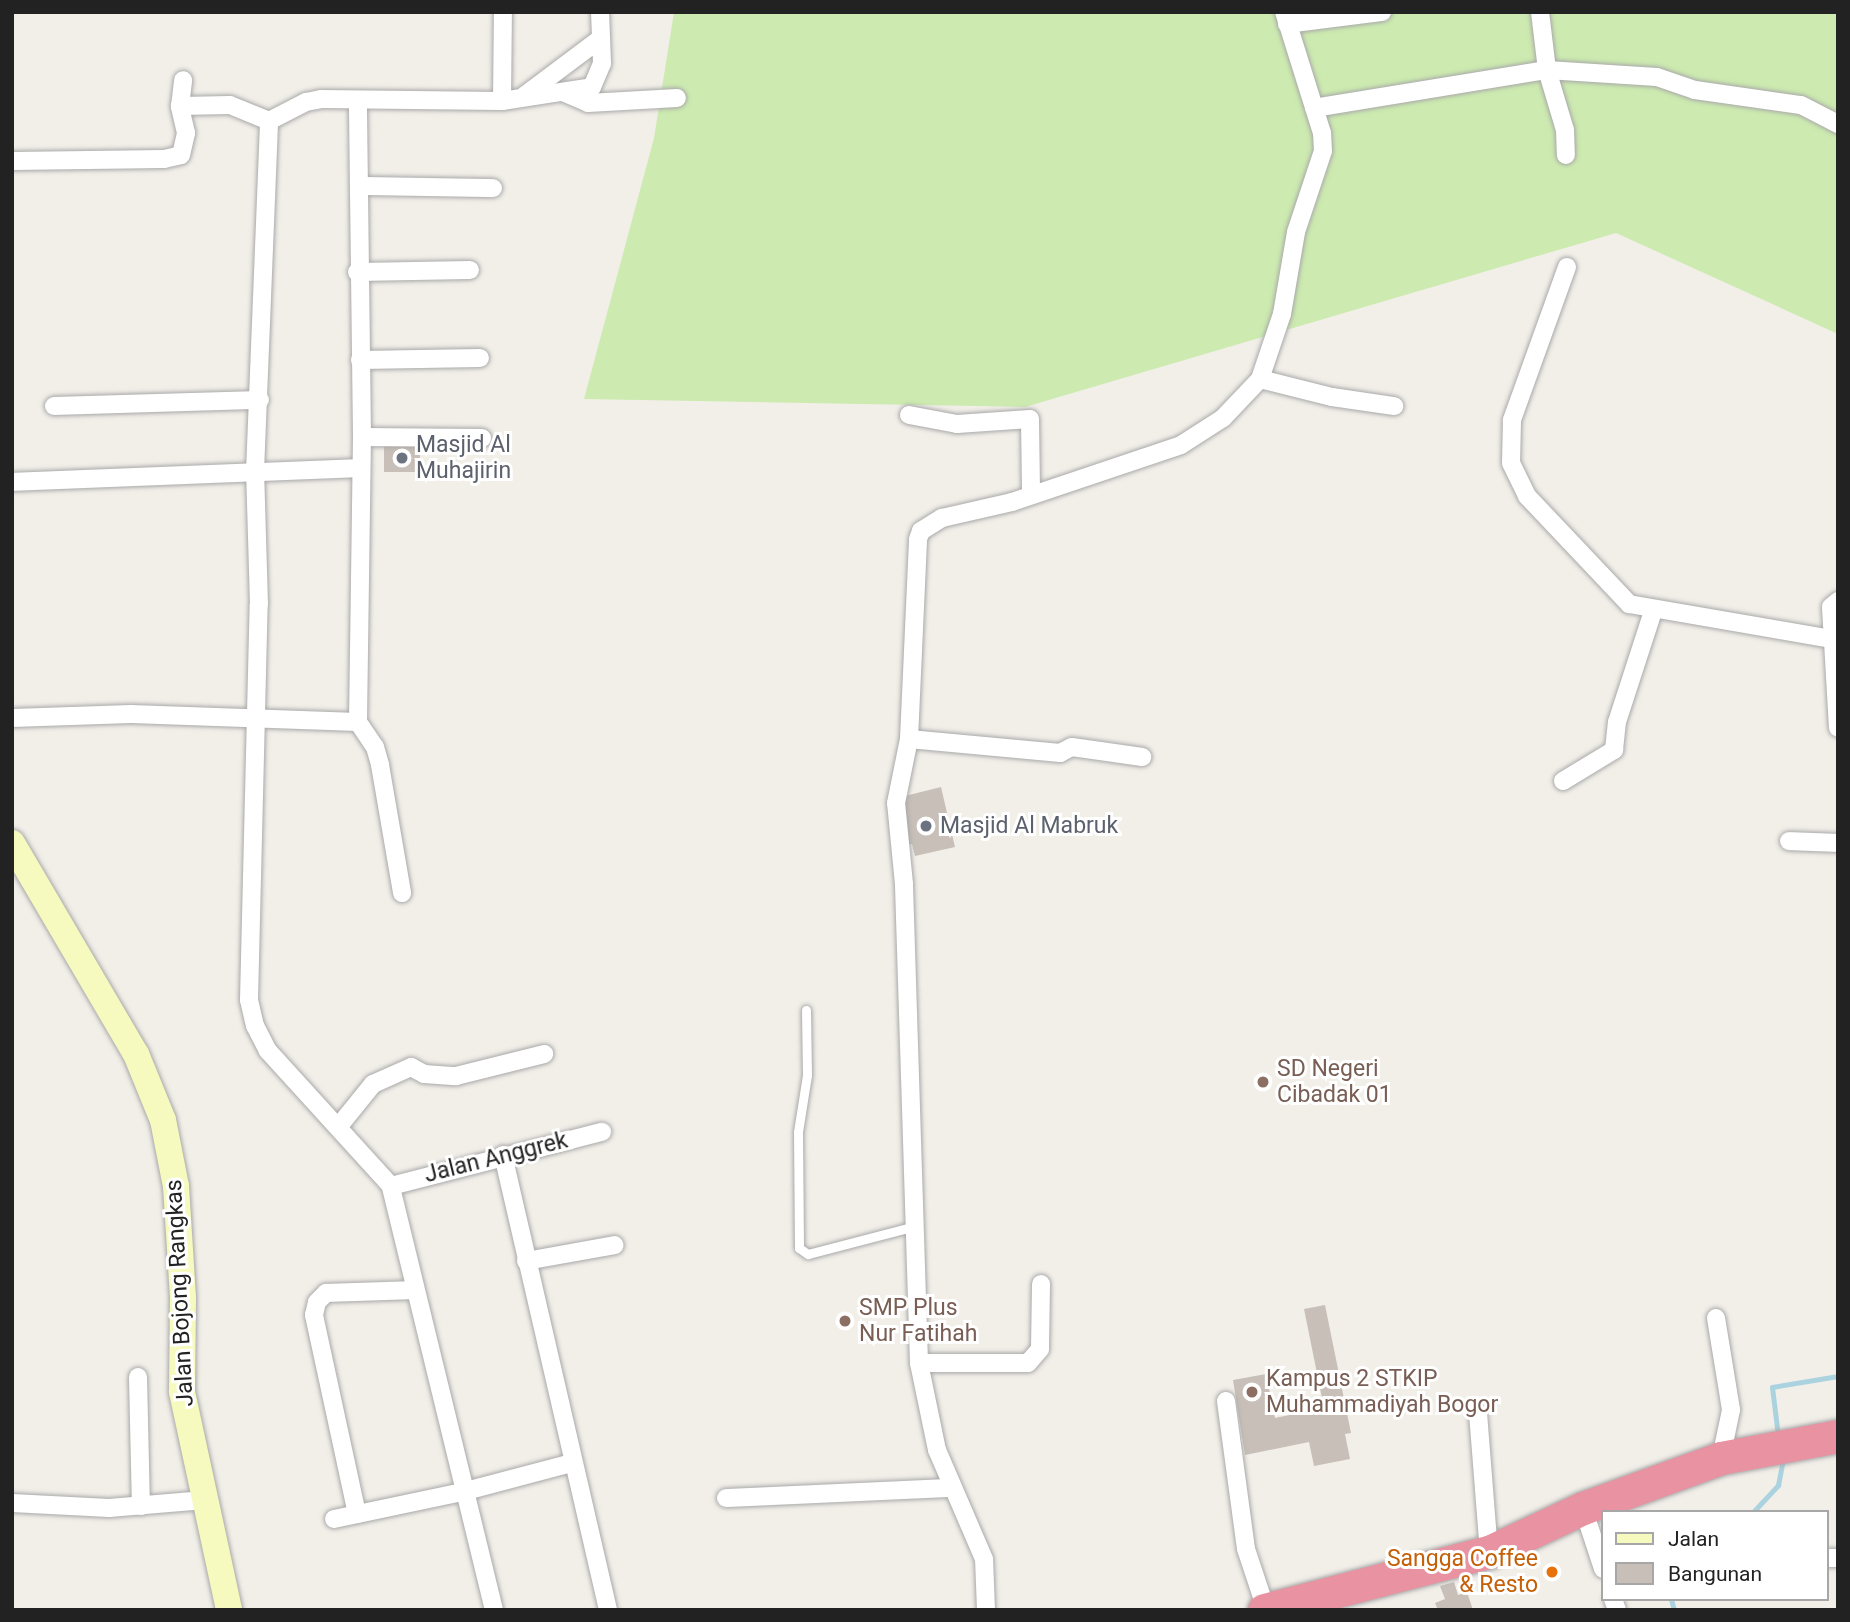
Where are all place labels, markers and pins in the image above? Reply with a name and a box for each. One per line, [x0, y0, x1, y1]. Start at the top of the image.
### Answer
place label: Masjid Al Muhajirin [416, 431, 511, 485]
marker: Masjid Al Muhajirin [394, 450, 410, 466]
place label: Masjid Al Mabruk [940, 812, 1118, 840]
marker: Masjid Al Mabruk [918, 818, 934, 834]
place label: SD Negeri Cibadak 01 [1277, 1055, 1392, 1109]
marker: SD Negeri Cibadak 01 [1255, 1074, 1271, 1090]
place label: SMP Plus Nur Fatihah [859, 1294, 977, 1348]
marker: SMP Plus Nur Fatihah [837, 1313, 853, 1329]
place label: Kampus 2 STKIP Muhammadiyah Bogor [1266, 1365, 1498, 1419]
marker: Kampus 2 STKIP Muhammadiyah Bogor [1244, 1384, 1260, 1400]
place label: Sangga Coffee & Resto [1387, 1545, 1538, 1599]
marker: Sangga Coffee & Resto [1544, 1564, 1560, 1580]

